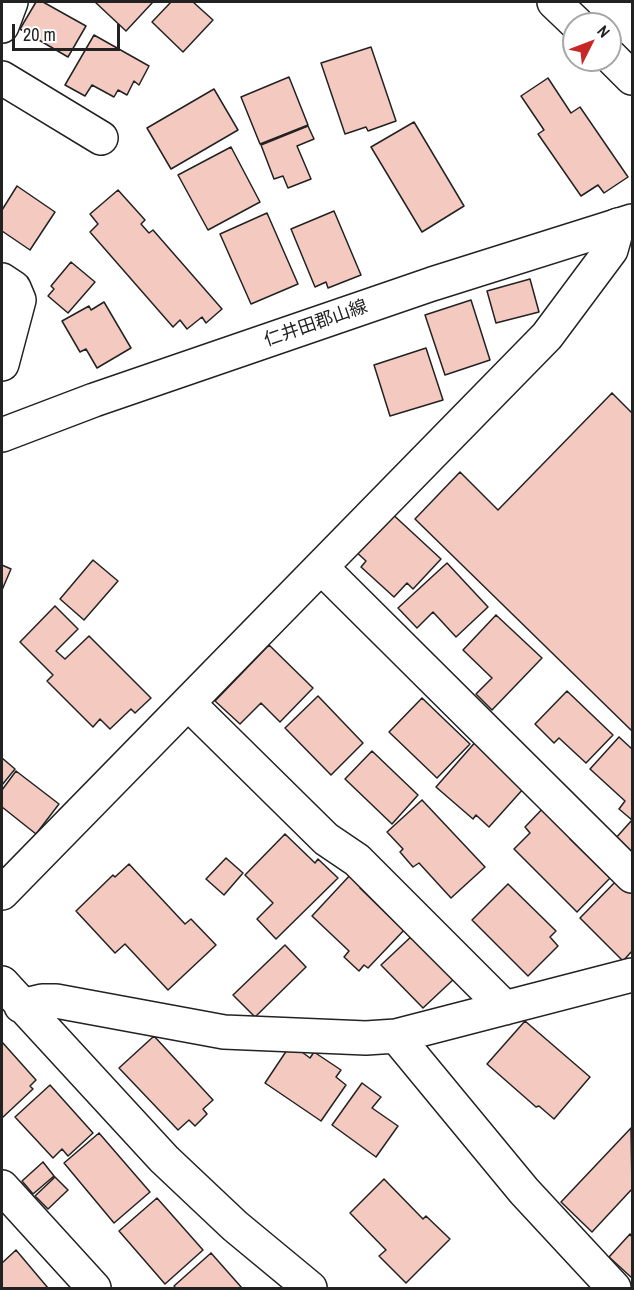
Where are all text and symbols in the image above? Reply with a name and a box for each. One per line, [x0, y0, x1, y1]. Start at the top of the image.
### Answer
scale bar [15, 12, 123, 50]
north arrow [562, 12, 622, 72]
text: N [593, 20, 615, 42]
text: 20 m [23, 22, 56, 47]
street label: 仁井田郡山線 [261, 296, 371, 352]

